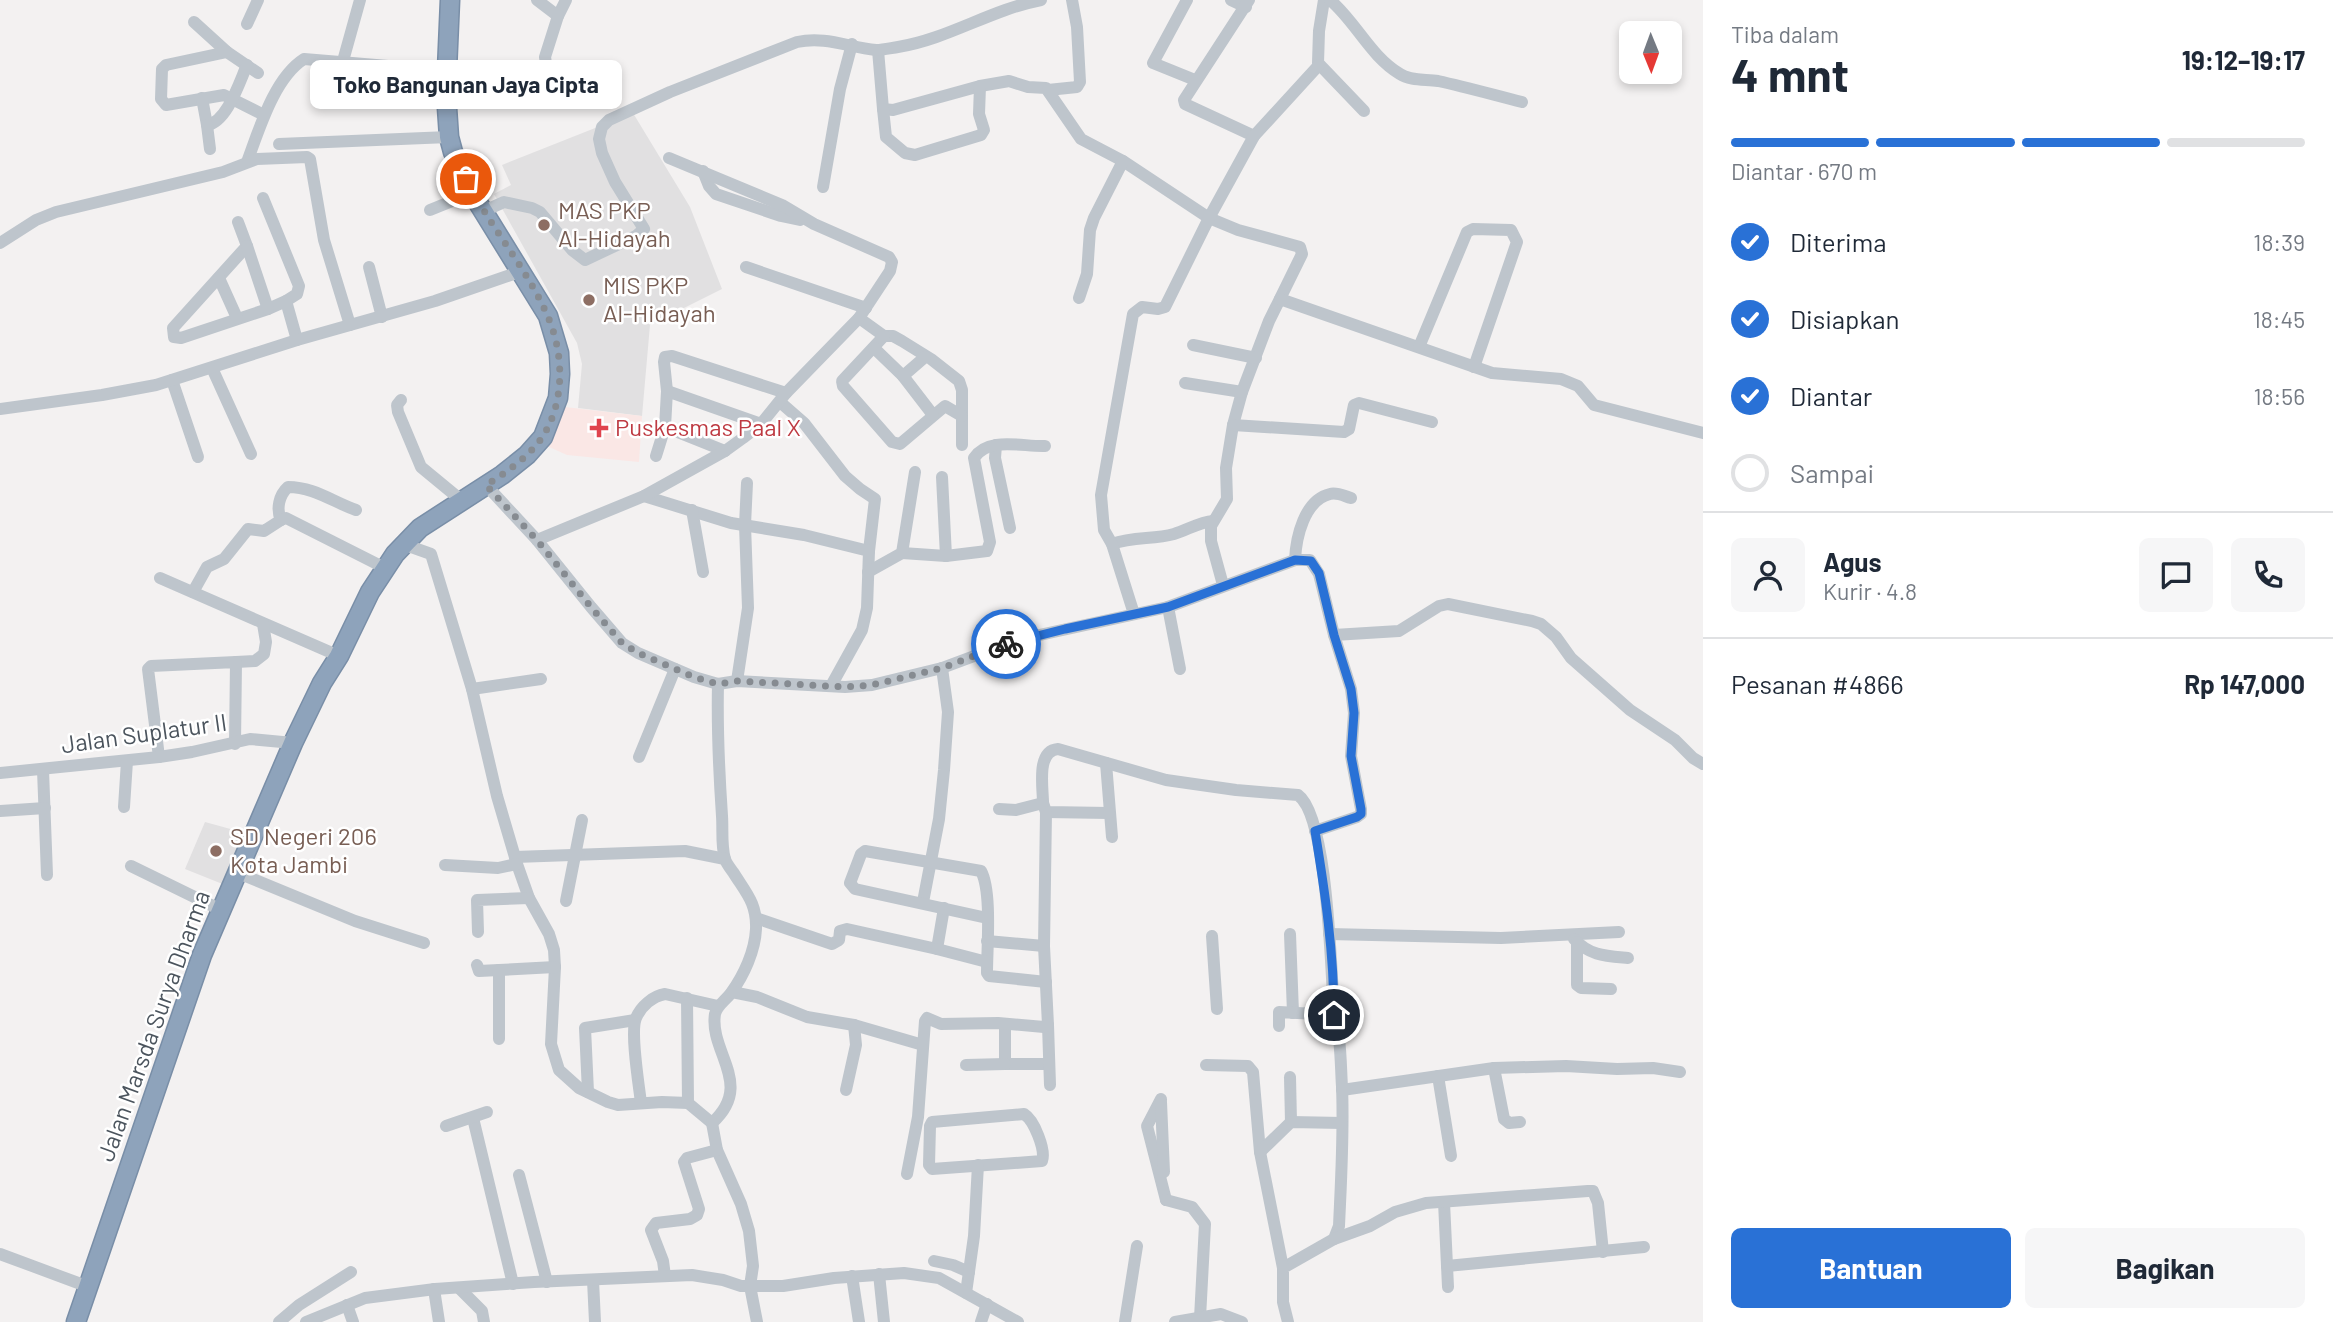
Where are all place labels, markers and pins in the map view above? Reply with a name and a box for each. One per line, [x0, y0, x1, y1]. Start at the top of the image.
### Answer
callout: Toko Bangunan Jaya Cipta [310, 60, 622, 109]
pin [436, 149, 496, 209]
place label: MAS PKP Al-Hidayah [558, 195, 671, 252]
marker: MAS PKP Al-Hidayah [536, 217, 552, 233]
place label: MIS PKP Al-Hidayah [603, 270, 716, 327]
marker: MIS PKP Al-Hidayah [581, 292, 597, 308]
place label: Puskesmas Paal X [615, 412, 801, 441]
marker: Puskesmas Paal X [589, 418, 609, 438]
place label: SD Negeri 206 Kota Jambi [230, 821, 377, 878]
marker: SD Negeri 206 Kota Jambi [208, 843, 224, 859]
pin [1304, 985, 1364, 1045]

